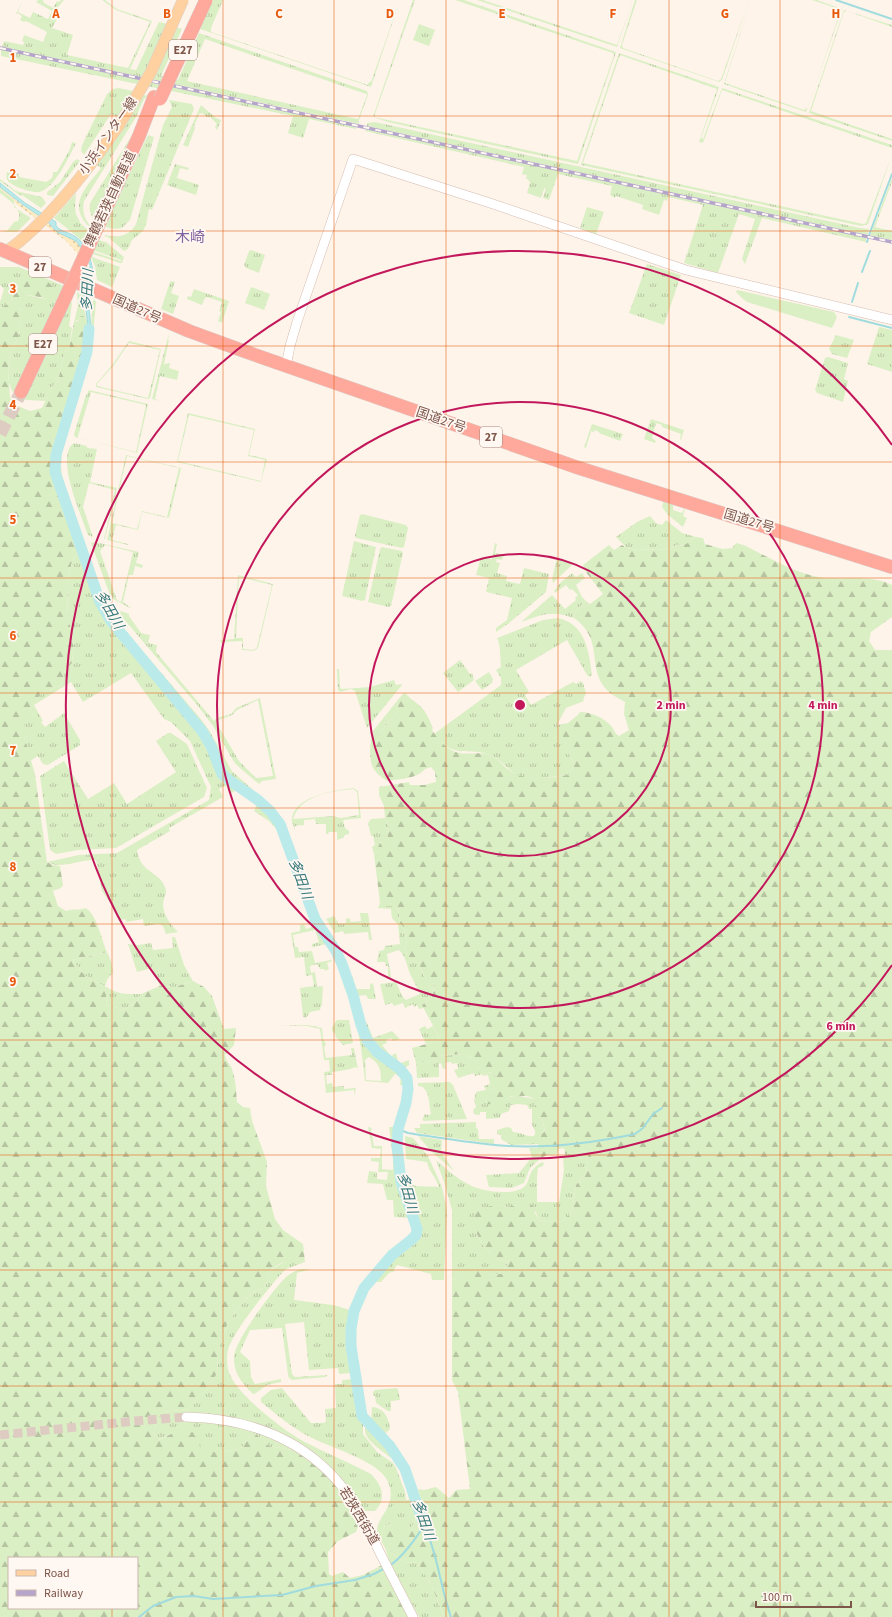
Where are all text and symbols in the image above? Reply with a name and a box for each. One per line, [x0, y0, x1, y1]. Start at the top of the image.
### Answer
text: A [51, 5, 60, 23]
text: B [163, 5, 171, 23]
text: C [275, 5, 283, 23]
text: D [386, 5, 394, 23]
text: E [498, 5, 506, 23]
text: F [610, 5, 617, 23]
text: G [721, 5, 729, 23]
text: H [832, 5, 840, 23]
road number: E27 [169, 40, 197, 60]
text: 1 [10, 49, 17, 67]
street label: 小浜インター線 [75, 94, 141, 178]
street label: 舞鶴若狭自動車道 [80, 148, 140, 250]
text: 2 [10, 165, 17, 183]
district label: 木崎 [175, 227, 205, 248]
road number: 27 [29, 257, 51, 277]
water label: 多田川 [77, 267, 99, 311]
text: 3 [10, 280, 17, 298]
street label: 国道27号 [110, 290, 164, 328]
road number: E27 [29, 334, 57, 354]
text: 4 [10, 396, 17, 414]
street label: 国道27号 [414, 403, 468, 437]
road number: 27 [480, 427, 502, 447]
street label: 国道27号 [722, 505, 776, 537]
text: 5 [10, 511, 17, 529]
water label: 多田川 [90, 587, 129, 635]
text: 6 [10, 627, 17, 645]
text: 2 min [656, 697, 686, 714]
text: 4 min [808, 697, 838, 714]
centre of rings [513, 698, 527, 712]
text: 7 [10, 742, 17, 760]
water label: 多田川 [283, 856, 317, 904]
text: 8 [10, 858, 17, 876]
text: 9 [10, 973, 17, 991]
text: 6 min [826, 1018, 856, 1035]
water label: 多田川 [392, 1170, 423, 1218]
street label: 若狭西街道 [335, 1484, 383, 1548]
water label: 多田川 [407, 1497, 440, 1545]
legend [8, 1557, 138, 1609]
text: Road [44, 1565, 70, 1582]
scale bar [756, 1583, 851, 1609]
text: Railway [44, 1585, 83, 1602]
text: 100 m [762, 1589, 792, 1606]

